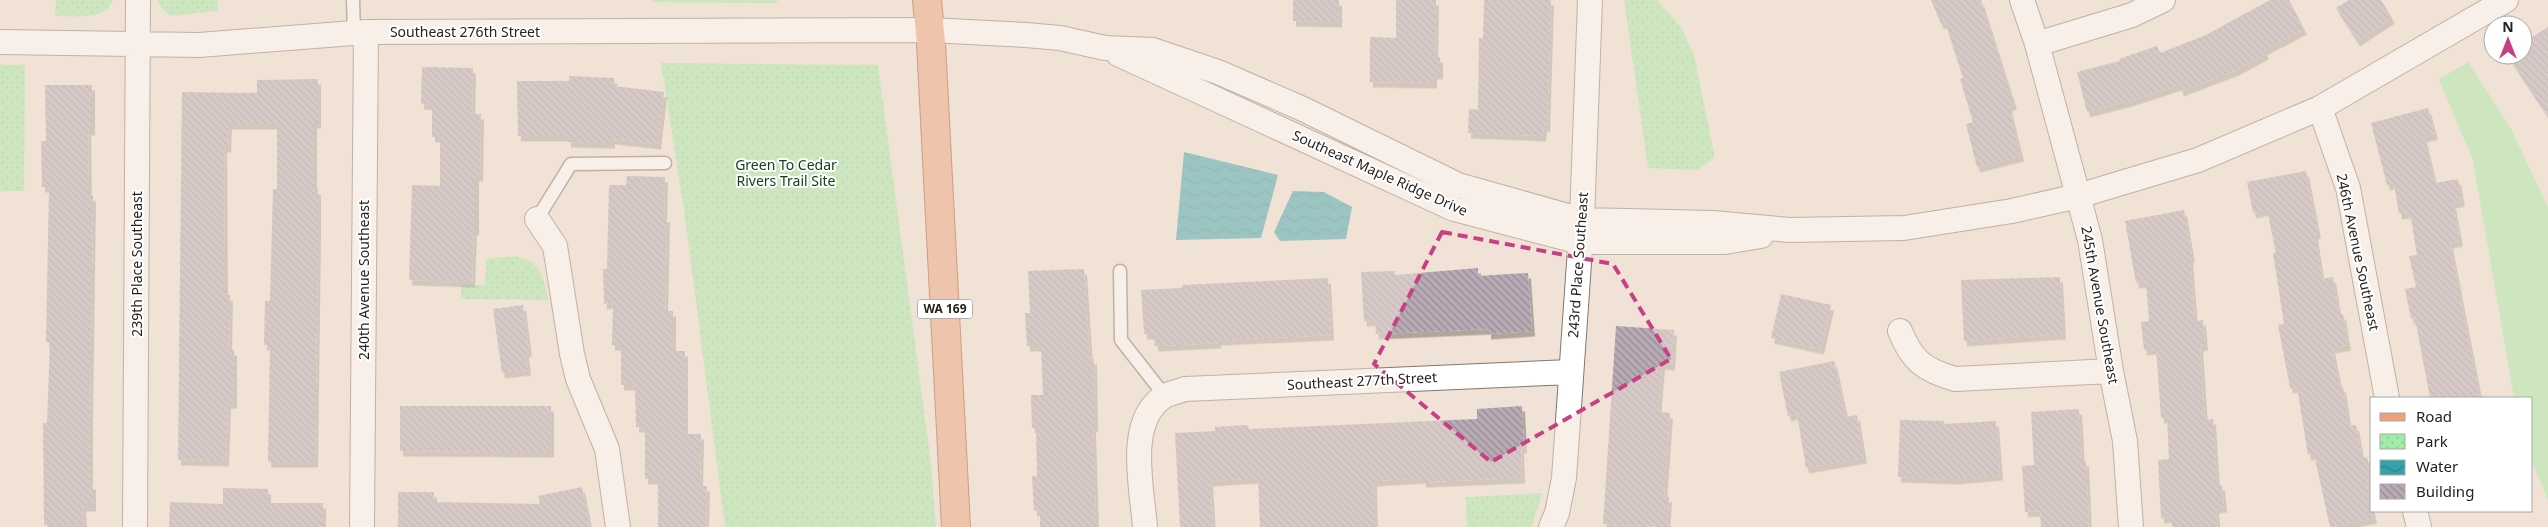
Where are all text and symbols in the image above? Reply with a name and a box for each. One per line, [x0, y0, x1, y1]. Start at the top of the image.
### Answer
north arrow [2483, 15, 2533, 65]
text: N [2502, 17, 2514, 36]
street label: Southeast 276th Street [390, 22, 540, 41]
street label: Southeast Maple Ridge Drive [1290, 125, 1471, 220]
park label: Green To Cedar Rivers Trail Site [735, 155, 837, 190]
street label: 246th Avenue Southeast [2333, 172, 2384, 332]
street label: 239th Place Southeast [127, 191, 146, 337]
street label: 243rd Place Southeast [1563, 191, 1592, 338]
street label: 240th Avenue Southeast [354, 200, 373, 360]
street label: 245th Avenue Southeast [2077, 224, 2124, 385]
road number: WA 169 [918, 300, 972, 318]
street label: Southeast 277th Street [1287, 367, 1437, 394]
legend [2370, 397, 2533, 512]
text: Road [2416, 406, 2452, 426]
text: Park [2416, 431, 2448, 451]
text: Water [2416, 456, 2458, 476]
text: Building [2416, 481, 2474, 501]

